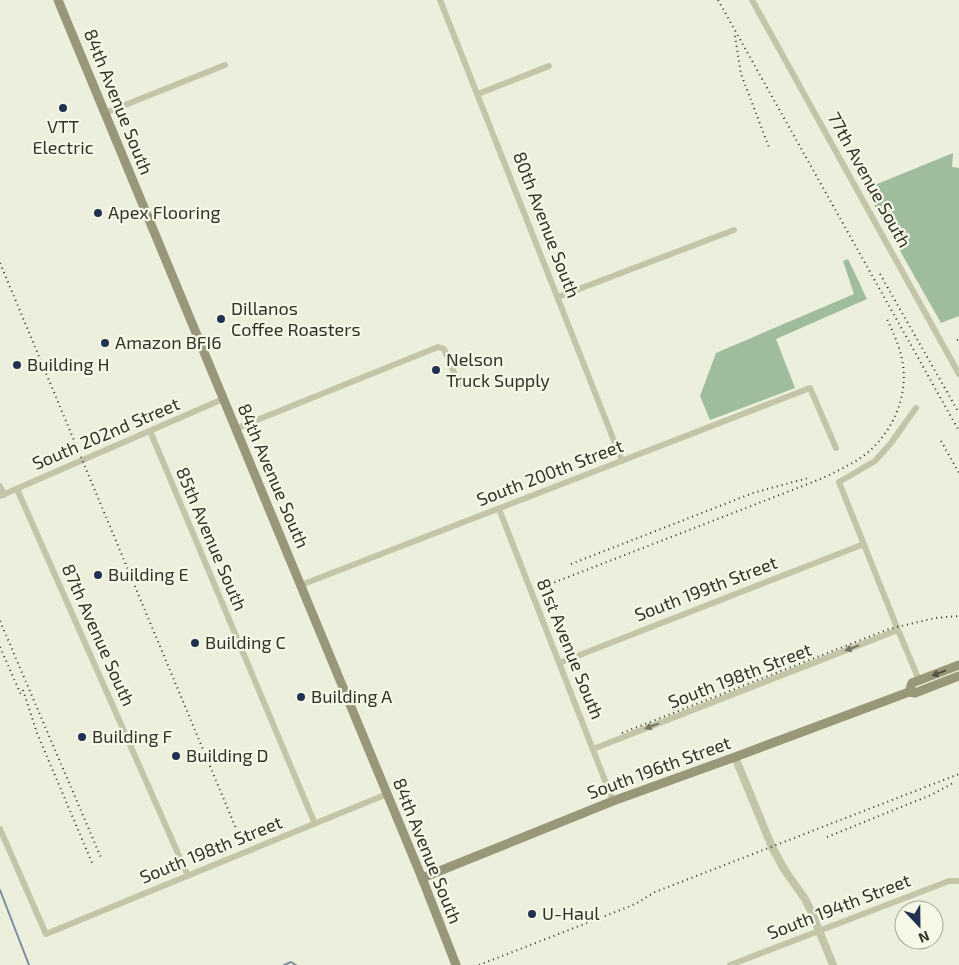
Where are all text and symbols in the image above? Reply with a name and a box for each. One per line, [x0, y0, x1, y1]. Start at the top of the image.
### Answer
street label: 84th Avenue South [80, 26, 158, 178]
marker: VTT Electric [57, 102, 69, 114]
street label: 77th Avenue South [824, 108, 916, 251]
place label: VTT Electric [32, 115, 94, 158]
street label: 80th Avenue South [509, 148, 585, 301]
place label: Apex Flooring [108, 201, 221, 223]
marker: Apex Flooring [92, 207, 104, 219]
place label: Dillanos Coffee Roasters [231, 297, 361, 340]
marker: Dillanos Coffee Roasters [215, 313, 227, 325]
place label: Amazon BFI6 [115, 331, 222, 353]
marker: Amazon BFI6 [99, 337, 111, 349]
place label: Nelson Truck Supply [446, 348, 550, 391]
place label: Building H [27, 353, 110, 375]
marker: Building H [11, 359, 23, 371]
marker: Nelson Truck Supply [430, 364, 442, 376]
street label: South 202nd Street [29, 392, 183, 474]
street label: 84th Avenue South [233, 400, 314, 551]
street label: South 200th Street [473, 434, 626, 510]
street label: 85th Avenue South [172, 464, 252, 614]
street label: South 199th Street [631, 551, 780, 625]
street label: 87th Avenue South [58, 560, 140, 709]
place label: Building E [108, 563, 189, 585]
marker: Building E [92, 569, 104, 581]
street label: 81st Avenue South [533, 575, 609, 722]
place label: Building C [205, 631, 286, 653]
marker: Building C [189, 637, 201, 649]
street label: South 198th Street [665, 638, 815, 713]
one-way arrow [845, 645, 860, 652]
one-way arrow [932, 669, 946, 677]
place label: Building A [311, 685, 393, 707]
marker: Building A [295, 691, 307, 703]
one-way arrow [644, 722, 659, 730]
place label: Building F [92, 725, 173, 747]
marker: Building F [76, 731, 88, 743]
street label: South 196th Street [584, 731, 734, 803]
place label: Building D [186, 744, 268, 766]
marker: Building D [170, 750, 182, 762]
street label: 84th Avenue South [389, 775, 467, 927]
street label: South 198th Street [136, 810, 285, 888]
street label: South 194th Street [764, 869, 914, 944]
north arrow [894, 900, 944, 950]
place label: U-Haul [542, 902, 600, 924]
marker: U-Haul [526, 908, 538, 920]
text: N [916, 928, 932, 947]

